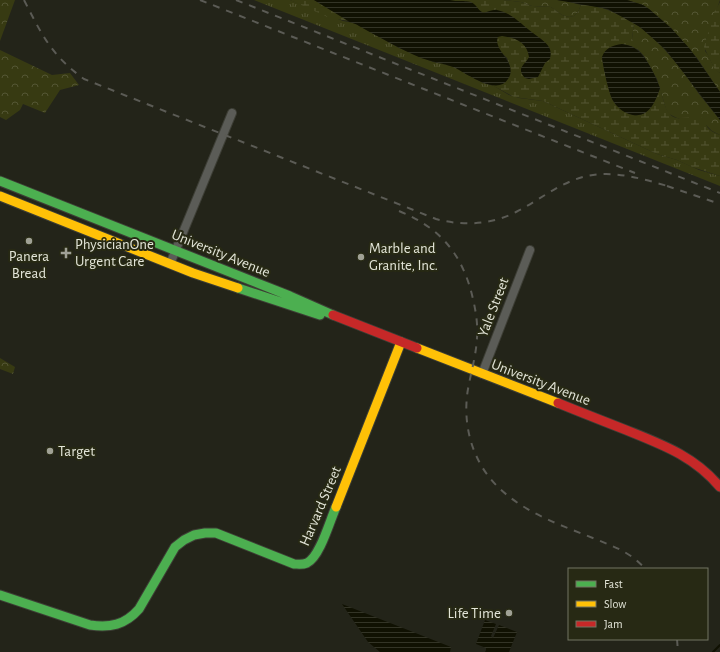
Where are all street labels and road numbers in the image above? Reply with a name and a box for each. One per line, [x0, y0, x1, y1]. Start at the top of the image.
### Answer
street label: University Avenue [169, 227, 272, 280]
street label: Yale Street [475, 275, 512, 339]
street label: University Avenue [489, 357, 593, 408]
street label: Harvard Street [297, 464, 344, 548]

